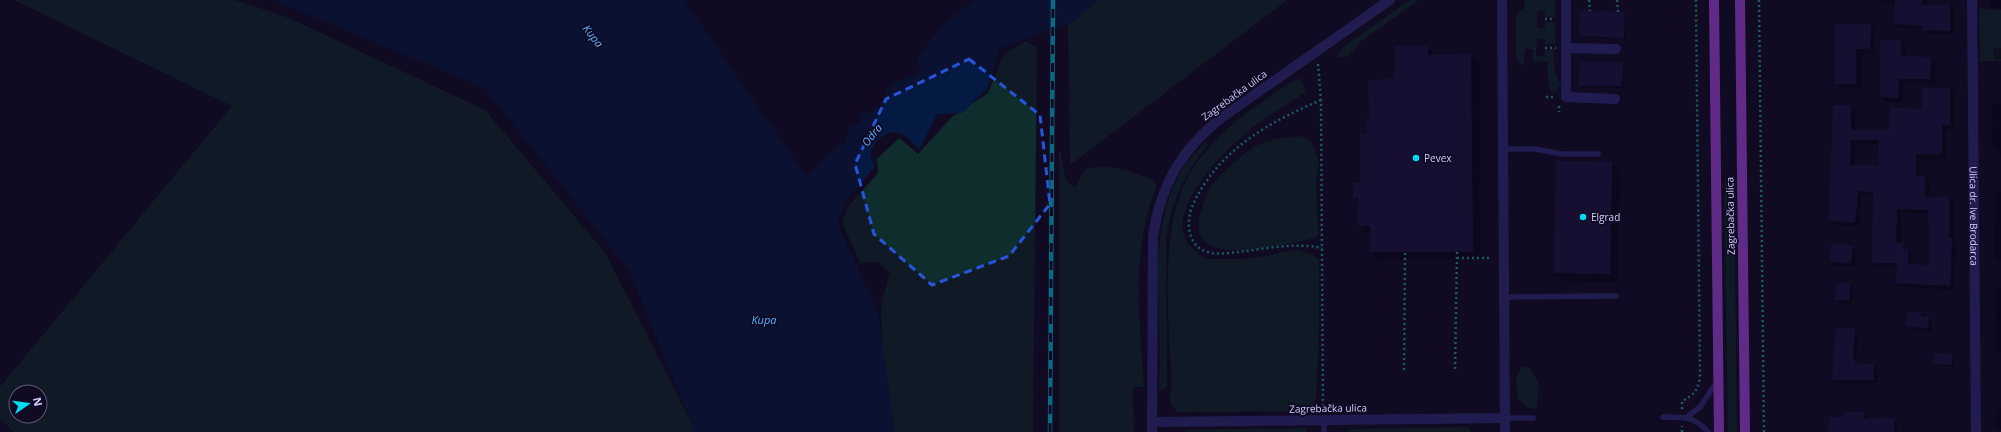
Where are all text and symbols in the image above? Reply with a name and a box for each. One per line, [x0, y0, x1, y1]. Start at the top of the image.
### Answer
water label: Kupa [580, 21, 607, 50]
street label: Zagrebačka ulica [1198, 66, 1270, 124]
water label: Odra [858, 120, 885, 149]
place label: Pevex [1424, 151, 1452, 165]
marker: Pevex [1411, 153, 1421, 163]
street label: Ulica dr. Ive Brodarca [1967, 166, 1981, 266]
street label: Zagrebačka ulica [1722, 177, 1738, 255]
place label: Elgrad [1591, 210, 1620, 224]
marker: Elgrad [1578, 212, 1588, 222]
water label: Kupa [751, 312, 777, 327]
north arrow [8, 384, 48, 424]
text: N [30, 396, 47, 408]
street label: Zagrebačka ulica [1289, 400, 1367, 416]

